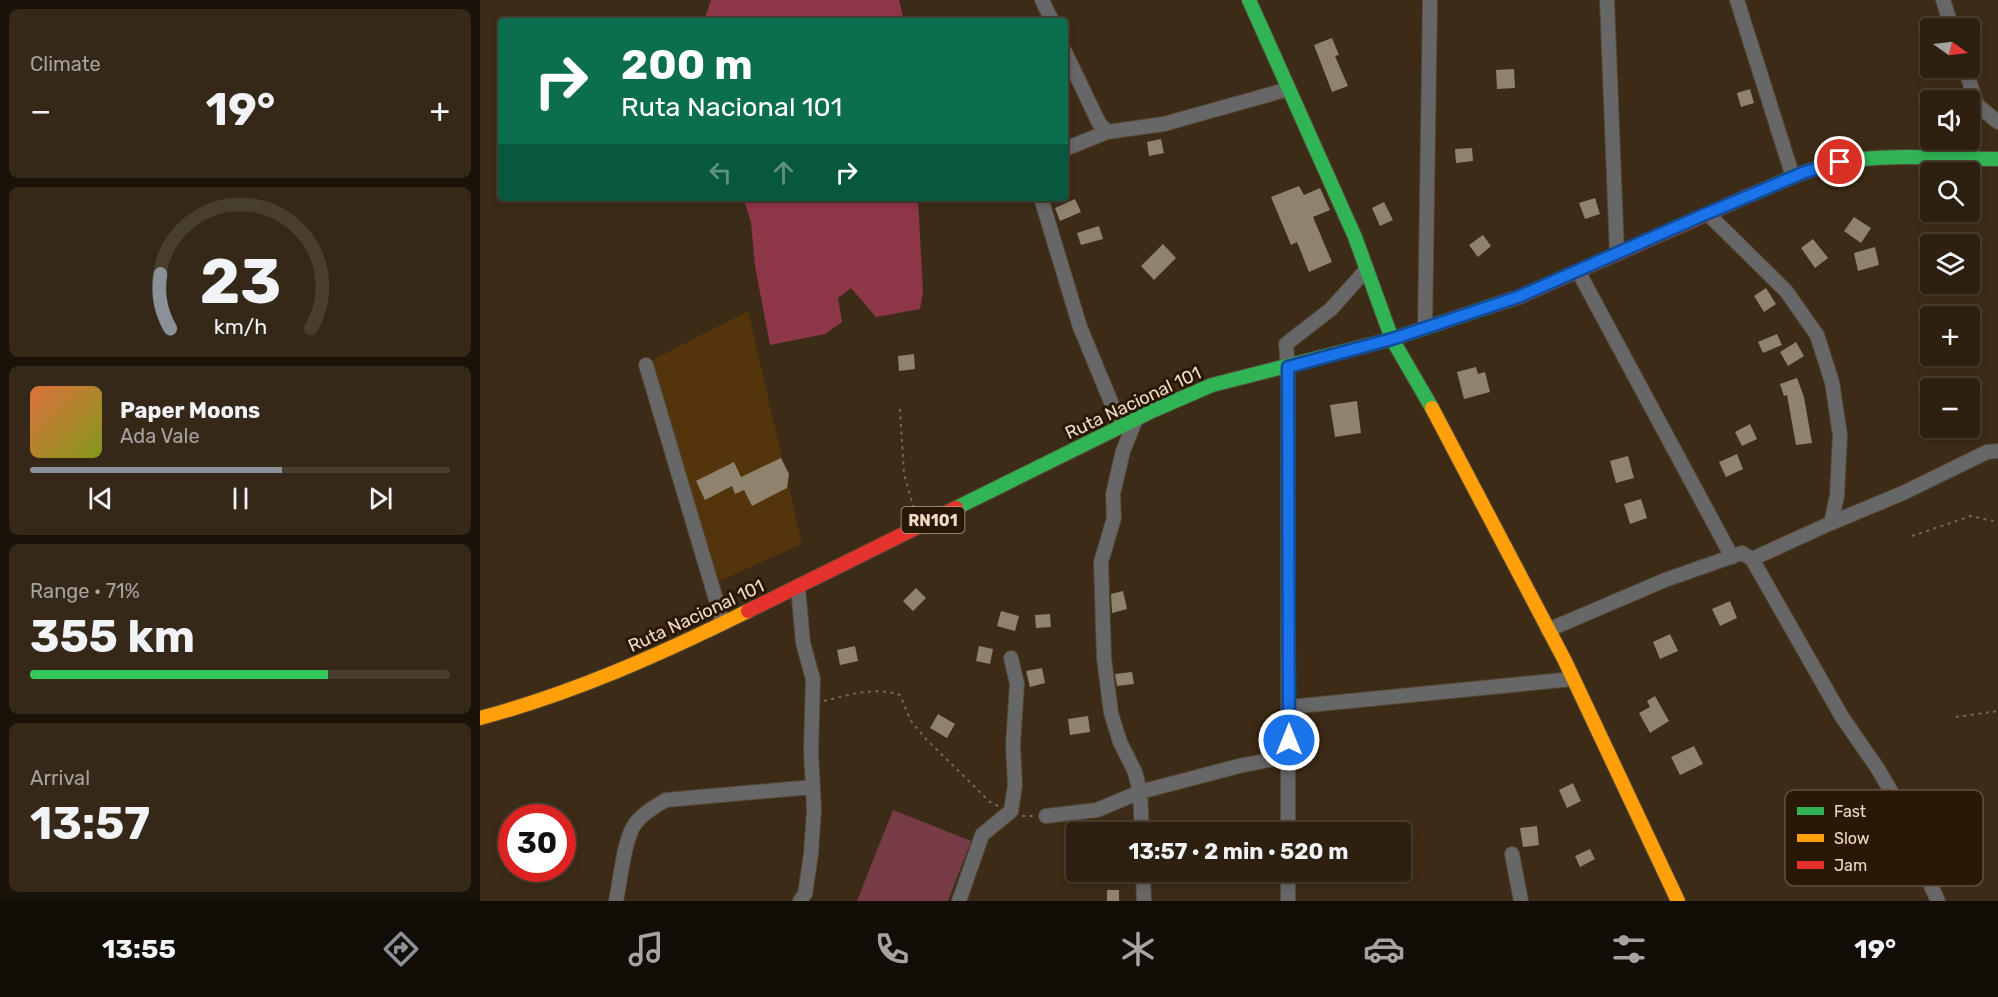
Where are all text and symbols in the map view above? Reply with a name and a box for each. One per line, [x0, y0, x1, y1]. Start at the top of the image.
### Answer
north arrow [1920, 18, 1980, 78]
map controls [1920, 18, 1980, 438]
text: 200 m [621, 40, 753, 90]
icon: right [522, 42, 600, 120]
text: Climate [30, 52, 101, 76]
text: 19° [206, 83, 275, 136]
button: sound [1920, 90, 1980, 150]
text: − [30, 91, 51, 130]
text: + [429, 91, 450, 130]
text: Ruta Nacional 101 [621, 91, 842, 123]
pin [1814, 136, 1865, 187]
icon: arrive [1823, 145, 1856, 178]
icon: left [704, 156, 737, 189]
icon: ahead [767, 156, 800, 189]
icon: right [830, 156, 863, 189]
button: search [1920, 162, 1980, 222]
button: layers [1920, 234, 1980, 294]
text: 23 [199, 245, 281, 319]
button: + [1920, 306, 1980, 366]
text: km/h [213, 315, 267, 340]
street label: Ruta Nacional 101 [1061, 362, 1205, 444]
button: − [1920, 378, 1980, 438]
text: Paper Moons [120, 397, 260, 424]
text: Ada Vale [120, 424, 200, 448]
icon: previous [84, 482, 117, 515]
icon: pause [224, 482, 257, 515]
icon: next [364, 482, 397, 515]
road number: RN101 [902, 507, 964, 533]
street label: Ruta Nacional 101 [624, 575, 768, 657]
text: Range · 71% [30, 579, 140, 603]
text: 355 km [30, 610, 195, 663]
position arrow [1257, 708, 1321, 772]
text: Arrival [30, 766, 90, 790]
legend [1785, 790, 1983, 886]
text: 13:57 [30, 797, 150, 850]
text: Fast [1834, 802, 1866, 821]
speed limit sign: 30 [498, 804, 576, 882]
text: Slow [1834, 829, 1870, 848]
text: 13:57 · 2 min · 520 m [1129, 838, 1348, 865]
text: Jam [1834, 856, 1867, 875]
icon: directions [380, 928, 422, 970]
icon: music [625, 928, 667, 970]
icon: phone [871, 928, 913, 970]
icon: climate [1117, 928, 1159, 970]
icon: car [1363, 928, 1405, 970]
icon: filters [1608, 928, 1650, 970]
text: 13:55 [102, 933, 176, 965]
text: 19° [1854, 933, 1896, 965]

